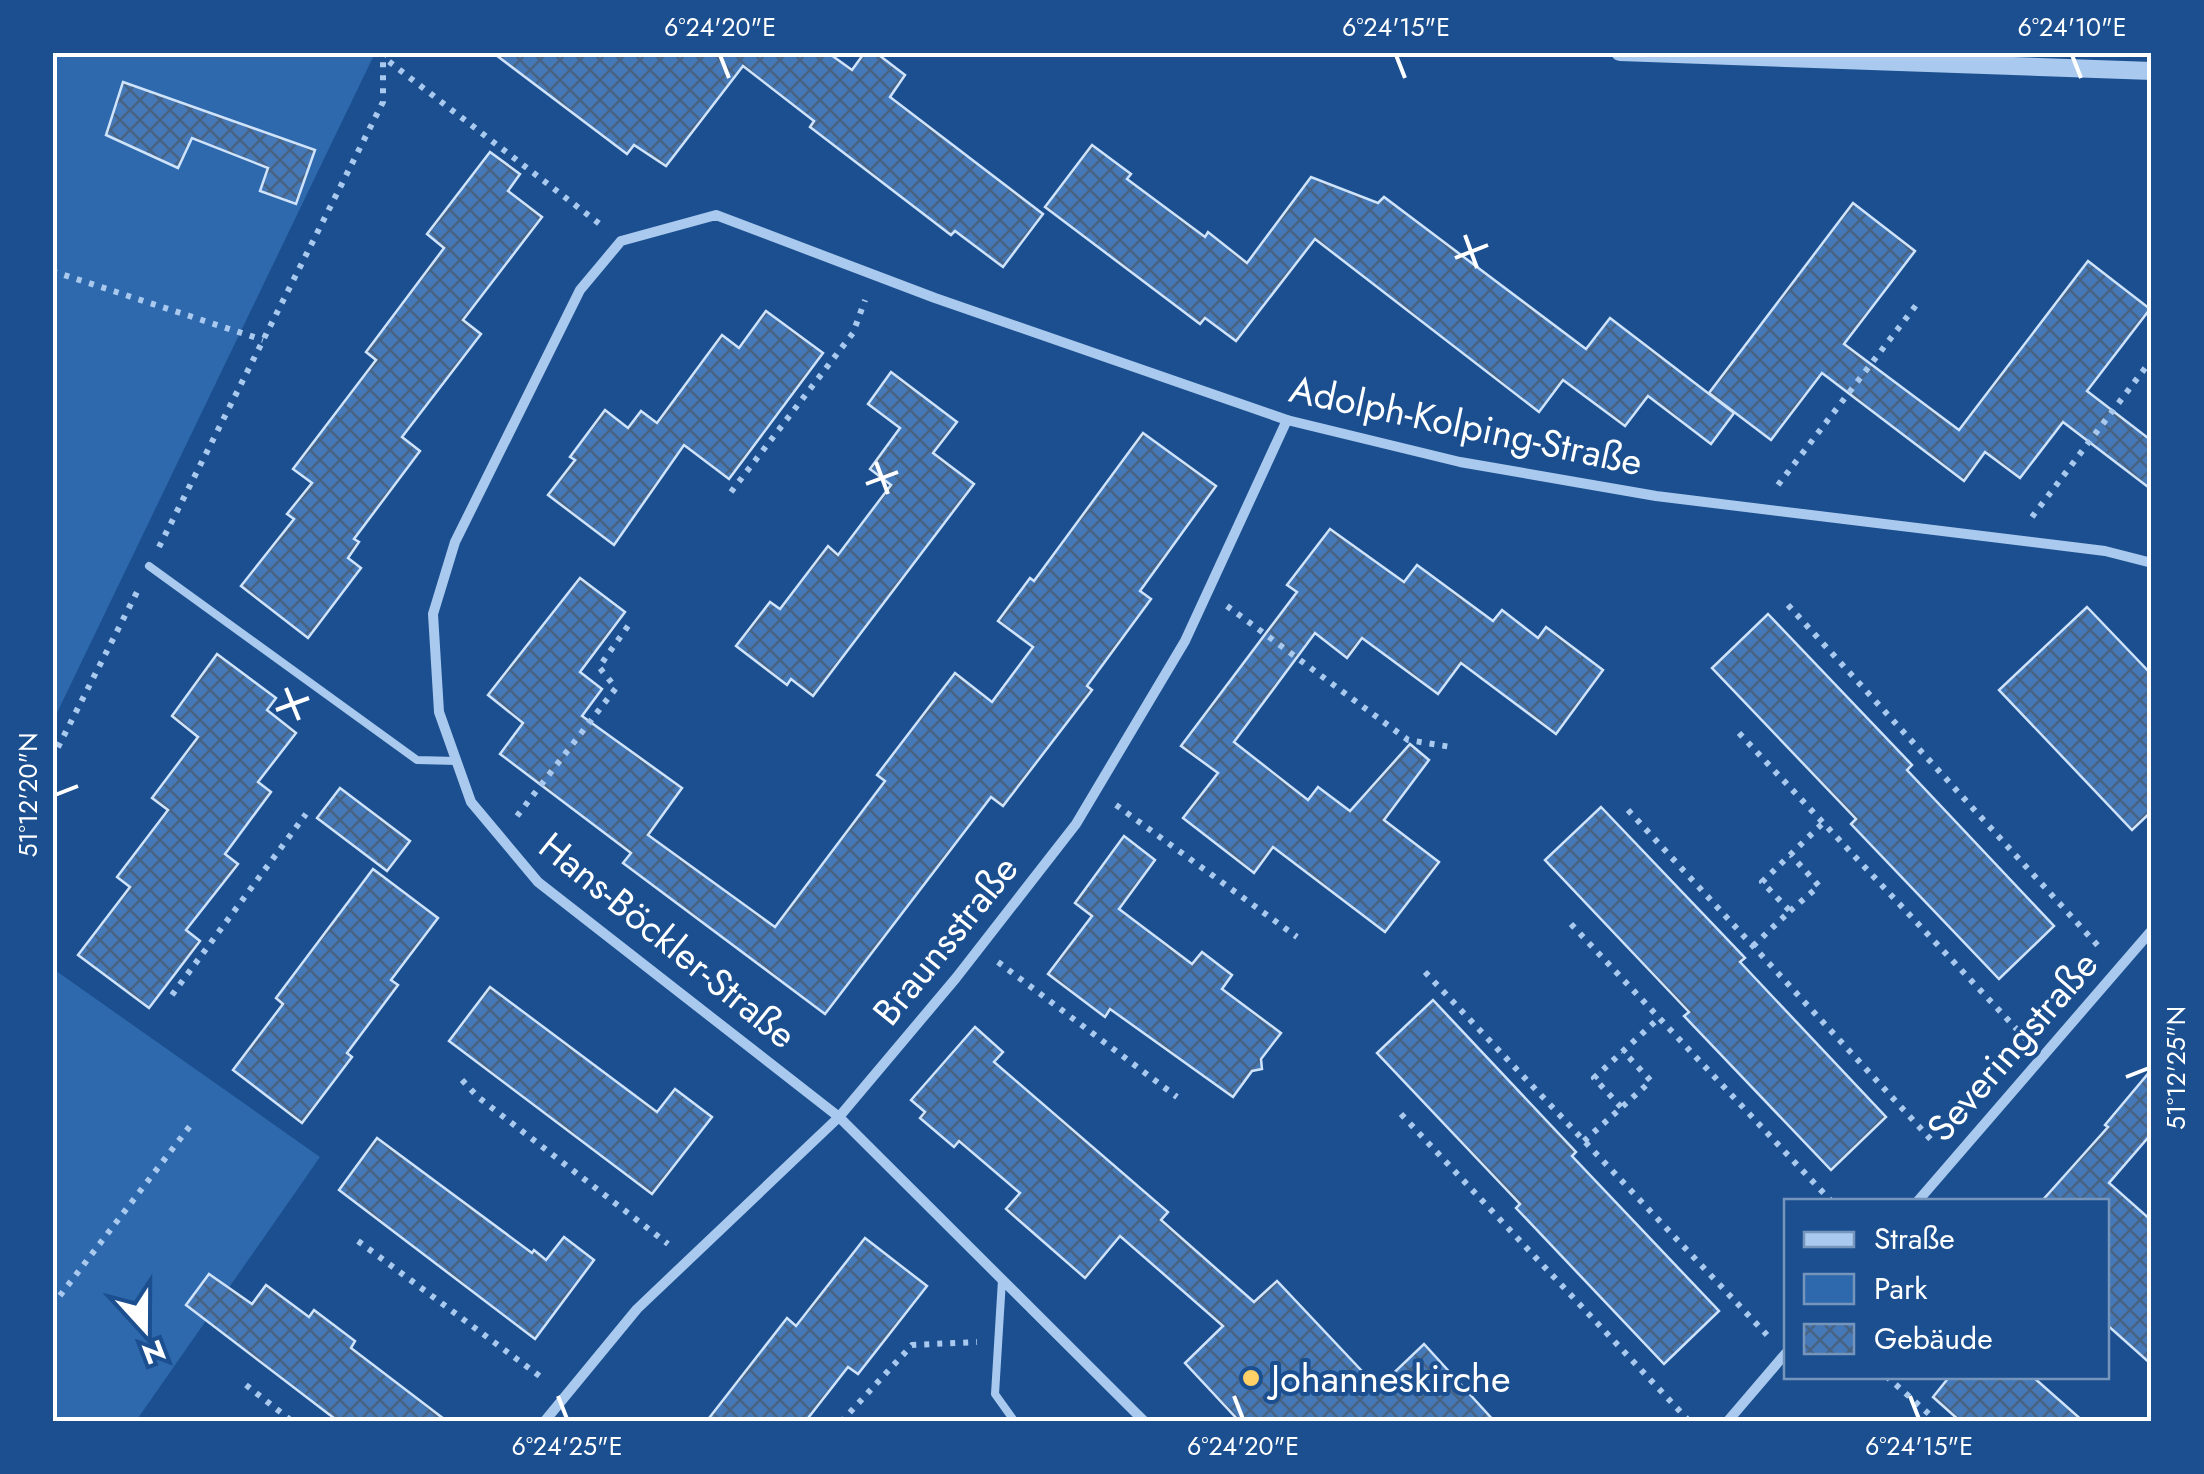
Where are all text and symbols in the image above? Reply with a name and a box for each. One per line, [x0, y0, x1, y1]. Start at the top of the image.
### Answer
text: 6°24'20"E [664, 9, 776, 45]
text: 6°24'15"E [1342, 9, 1450, 45]
text: 6°24'10"E [2018, 9, 2126, 45]
street label: Adolph-Kolping-Straße [1285, 361, 1647, 489]
text: 51°12'20"N [10, 732, 46, 858]
street label: Hans-Böckler-Straße [527, 819, 809, 1061]
street label: Braunsstraße [859, 843, 1031, 1037]
street label: Severingstraße [1914, 939, 2110, 1153]
text: 51°12'25"N [2158, 1006, 2194, 1130]
legend [1784, 1199, 2109, 1379]
text: Straße [1874, 1217, 1955, 1260]
text: Park [1874, 1267, 1928, 1310]
north arrow [95, 1279, 195, 1379]
text: Gebäude [1874, 1317, 1993, 1360]
text: N [136, 1329, 172, 1375]
place label: Johanneskirche [1266, 1351, 1511, 1406]
marker: Johanneskirche [1240, 1367, 1262, 1389]
text: 6°24'25"E [512, 1428, 622, 1464]
text: 6°24'20"E [1187, 1428, 1299, 1464]
text: 6°24'15"E [1865, 1428, 1973, 1464]

